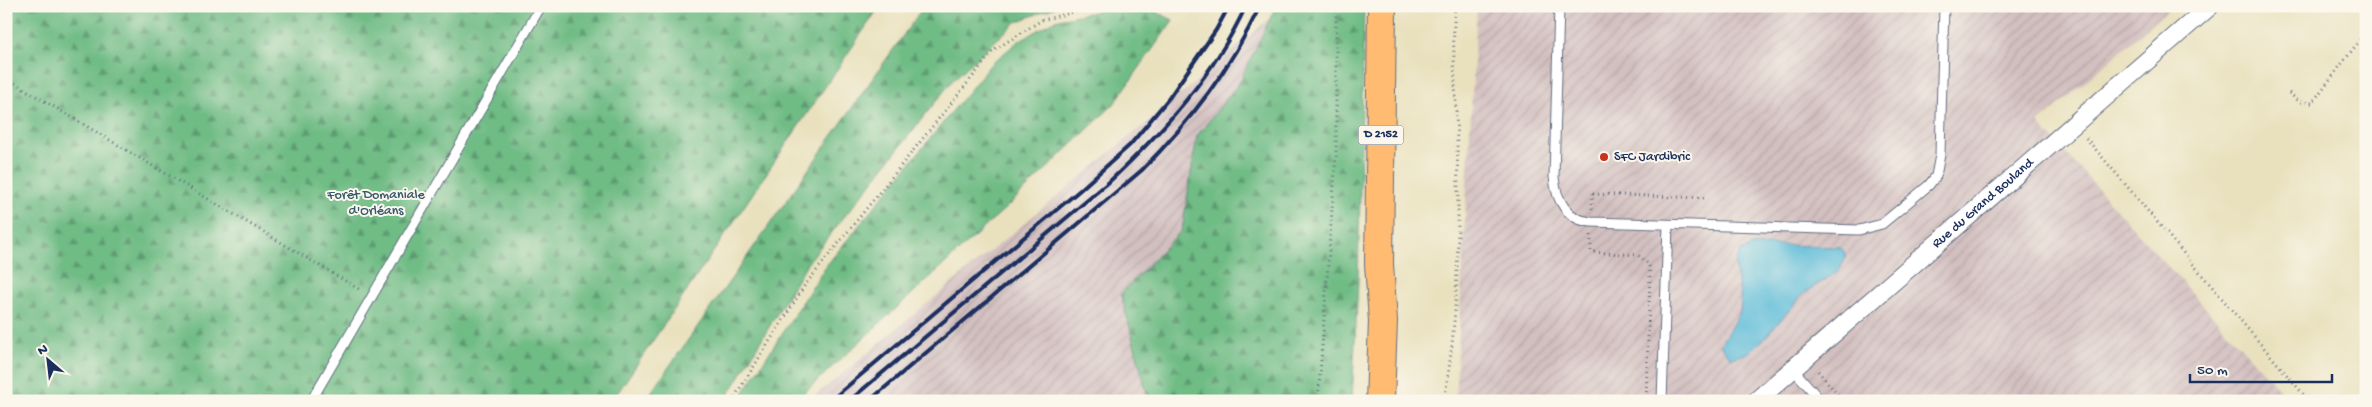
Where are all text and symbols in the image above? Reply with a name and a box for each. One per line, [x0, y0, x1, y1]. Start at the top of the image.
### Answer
road number: D 2152 [1358, 126, 1404, 144]
place label: SFC Jardibric [1614, 149, 1691, 166]
marker: SFC Jardibric [1598, 151, 1610, 163]
street label: Rue du Grand Bouland [1929, 153, 2039, 252]
park label: Forêt Domaniale d'Orléans [326, 187, 426, 220]
north arrow [22, 334, 72, 384]
text: N [35, 341, 51, 360]
scale bar [2190, 352, 2332, 384]
text: 50 m [2197, 362, 2228, 380]

